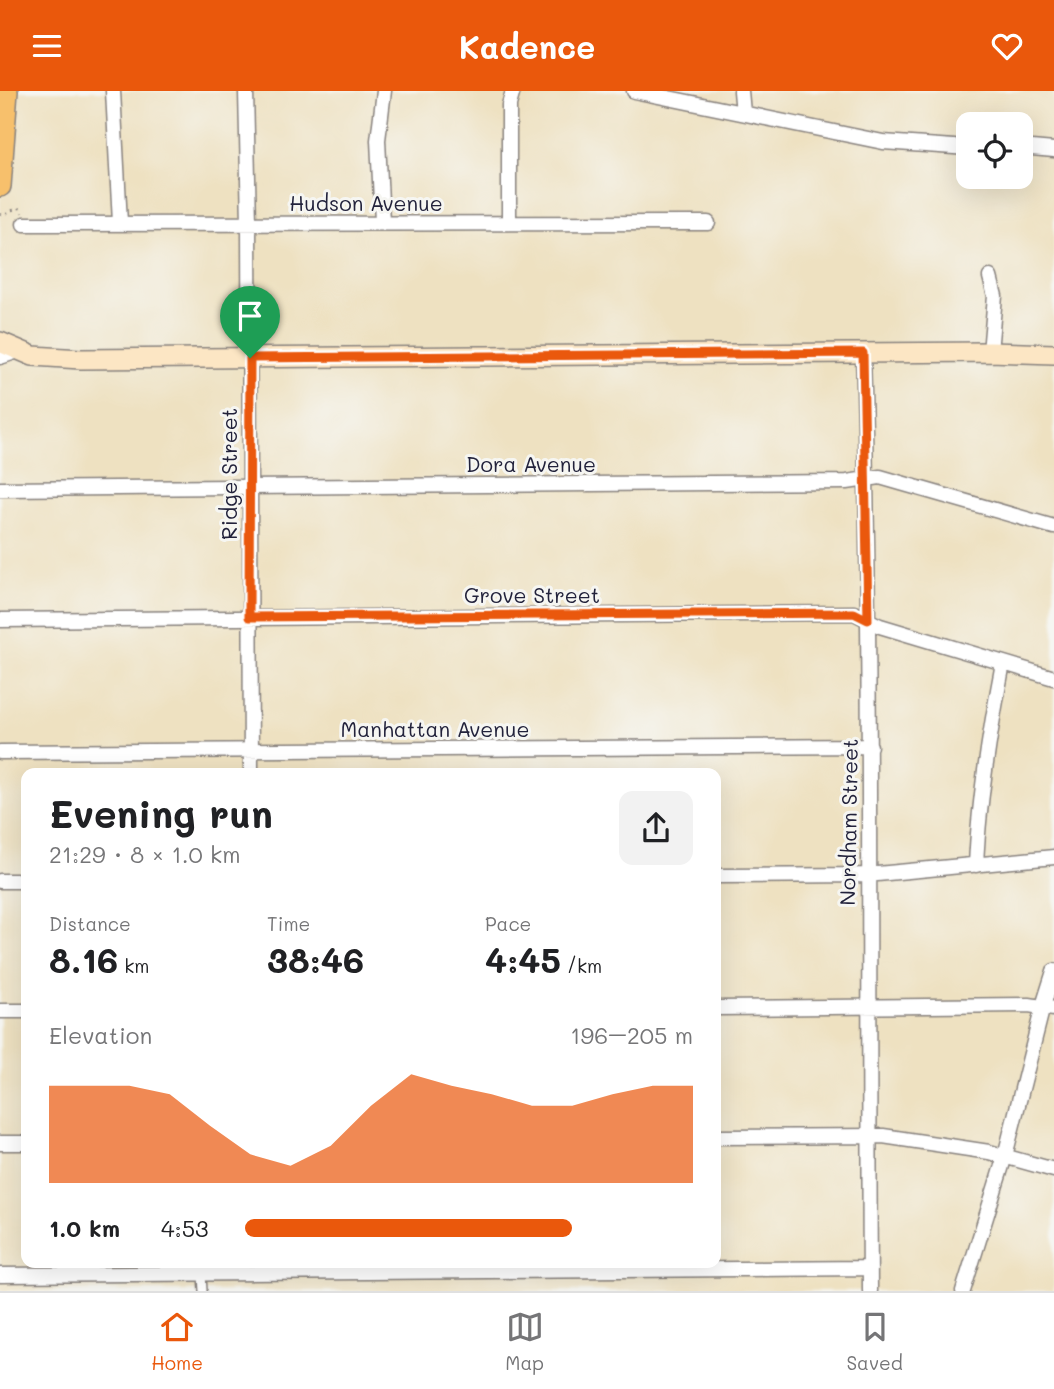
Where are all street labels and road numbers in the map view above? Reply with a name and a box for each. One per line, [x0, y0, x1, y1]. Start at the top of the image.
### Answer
street label: Hudson Avenue [289, 189, 443, 216]
street label: Ridge Street [215, 408, 242, 540]
street label: Dora Avenue [466, 450, 596, 477]
street label: Grove Street [464, 581, 600, 608]
street label: Manhattan Avenue [341, 715, 529, 742]
street label: Nordham Street [833, 738, 863, 906]

